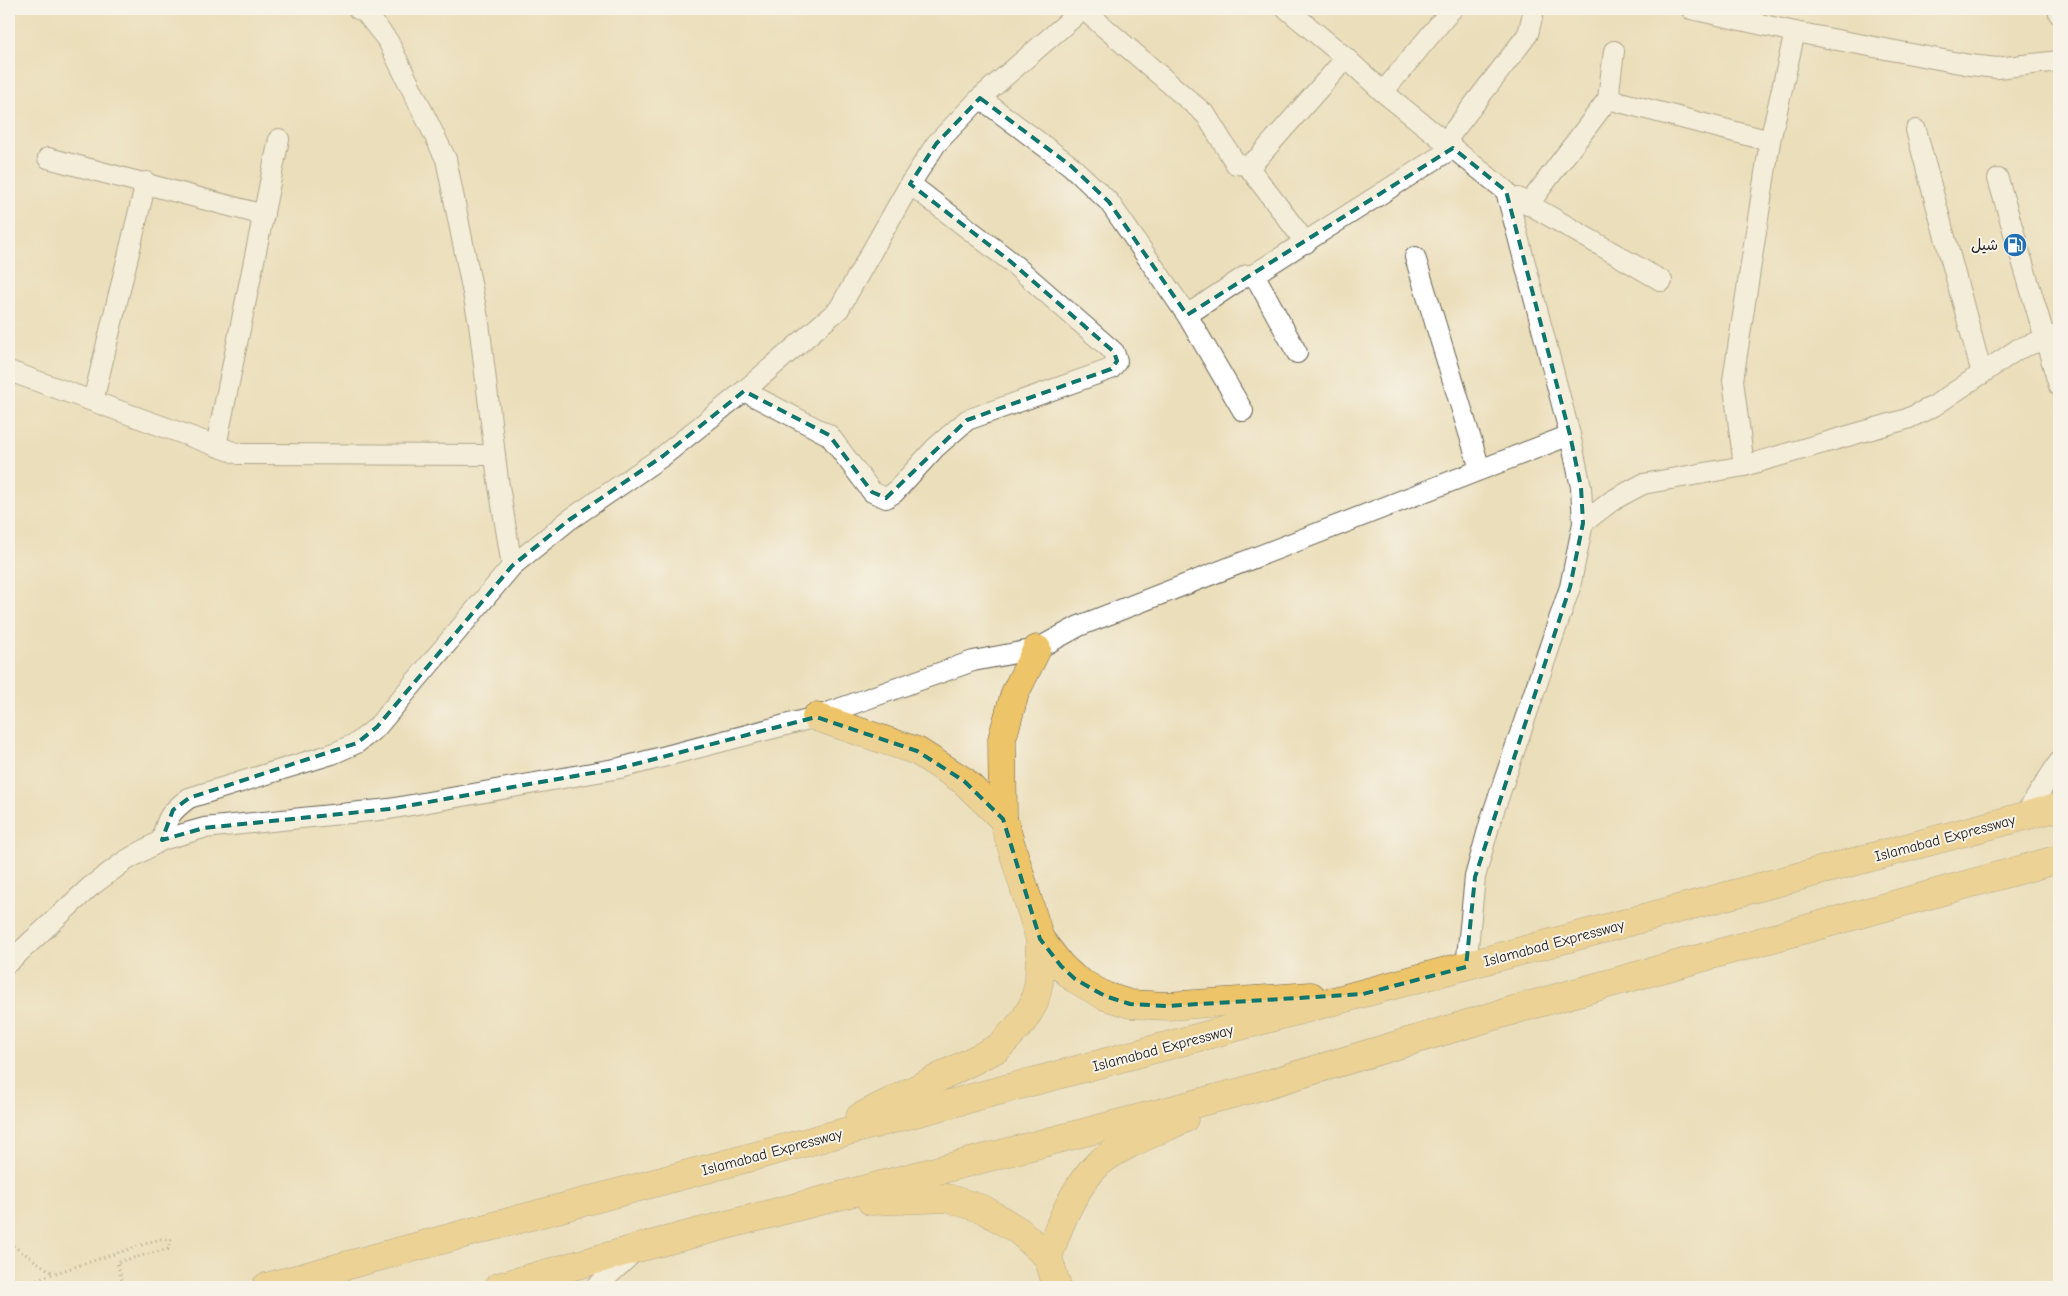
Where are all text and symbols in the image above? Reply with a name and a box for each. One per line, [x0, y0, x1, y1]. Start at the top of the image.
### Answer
fuel station icon: شیل [2002, 232, 2028, 258]
place label: شیل [1971, 236, 1998, 254]
street label: Islamabad Expressway [1873, 810, 2018, 865]
street label: Islamabad Expressway [1482, 915, 1627, 970]
street label: Islamabad Expressway [1091, 1020, 1236, 1075]
street label: Islamabad Expressway [700, 1124, 845, 1179]

